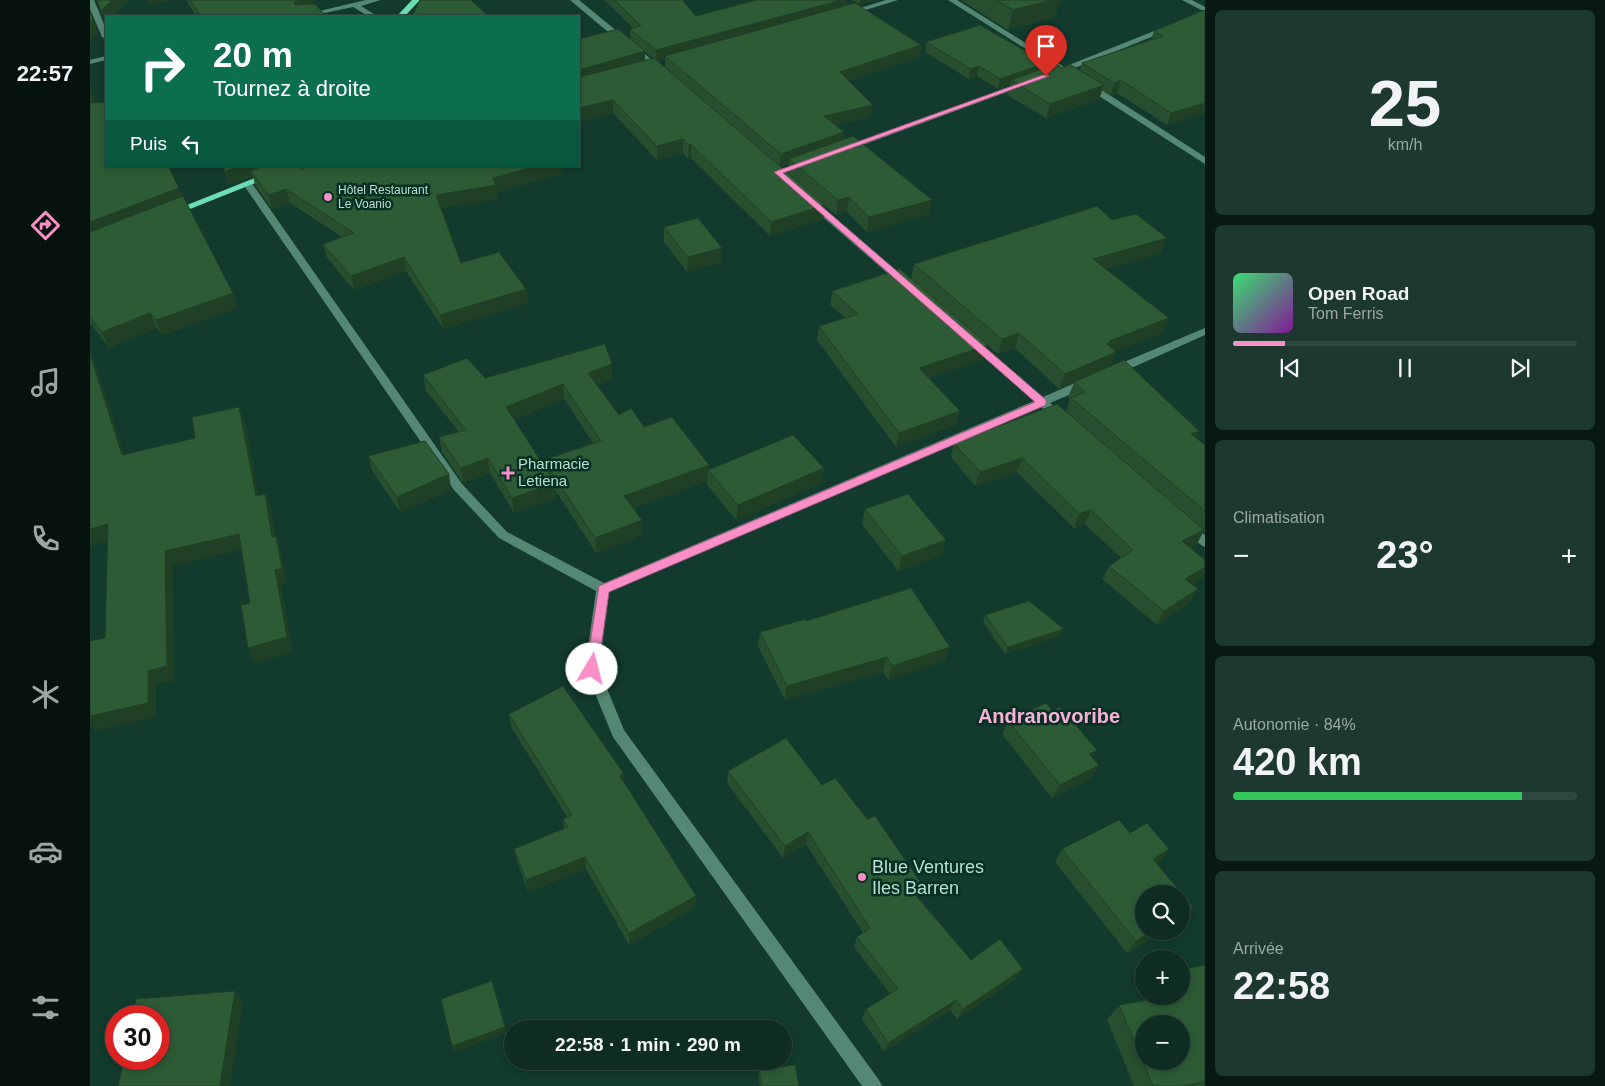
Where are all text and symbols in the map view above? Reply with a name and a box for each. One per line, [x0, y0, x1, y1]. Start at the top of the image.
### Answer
pin [1025, 25, 1067, 76]
icon: arrive [1032, 32, 1060, 60]
icon: right [130, 35, 195, 100]
text: 20 m [213, 35, 293, 74]
text: 22:57 [17, 61, 73, 86]
text: 25 [1369, 67, 1441, 140]
text: Tournez à droite [213, 76, 371, 101]
icon: left [177, 130, 205, 158]
text: Puis [130, 133, 167, 154]
text: km/h [1388, 136, 1422, 153]
place label: Hôtel Restaurant Le Voanio [338, 183, 429, 211]
marker: Hôtel Restaurant Le Voanio [322, 191, 334, 203]
icon: directions [28, 208, 63, 243]
text: Open Road [1308, 283, 1409, 304]
text: Tom Ferris [1308, 305, 1384, 322]
icon: previous [1276, 354, 1304, 382]
icon: pause [1391, 354, 1419, 382]
icon: next [1506, 354, 1534, 382]
icon: music [28, 365, 63, 400]
place label: Pharmacie Letiena [518, 455, 590, 489]
marker: Pharmacie Letiena [502, 467, 514, 479]
text: Climatisation [1233, 509, 1325, 526]
icon: phone [28, 521, 63, 556]
text: 23° [1376, 534, 1434, 576]
text: − [1233, 540, 1249, 571]
text: + [1561, 540, 1577, 571]
position arrow [565, 642, 617, 694]
icon: climate [28, 677, 63, 712]
district label: Andranovoribe [978, 705, 1120, 727]
text: Autonomie · 84% [1233, 716, 1356, 733]
text: 420 km [1233, 741, 1362, 783]
icon: car [28, 834, 63, 869]
place label: Blue Ventures Iles Barren [872, 857, 984, 898]
marker: Blue Ventures Iles Barren [856, 871, 868, 883]
map controls [1135, 885, 1190, 1070]
button: search [1135, 885, 1190, 940]
text: Arrivée [1233, 940, 1284, 957]
button: + [1135, 950, 1190, 1005]
text: 22:58 [1233, 965, 1330, 1007]
icon: filters [28, 990, 63, 1025]
speed limit sign: 30 [105, 1005, 170, 1070]
button: − [1135, 1015, 1190, 1070]
text: 22:58 · 1 min · 290 m [555, 1034, 741, 1055]

